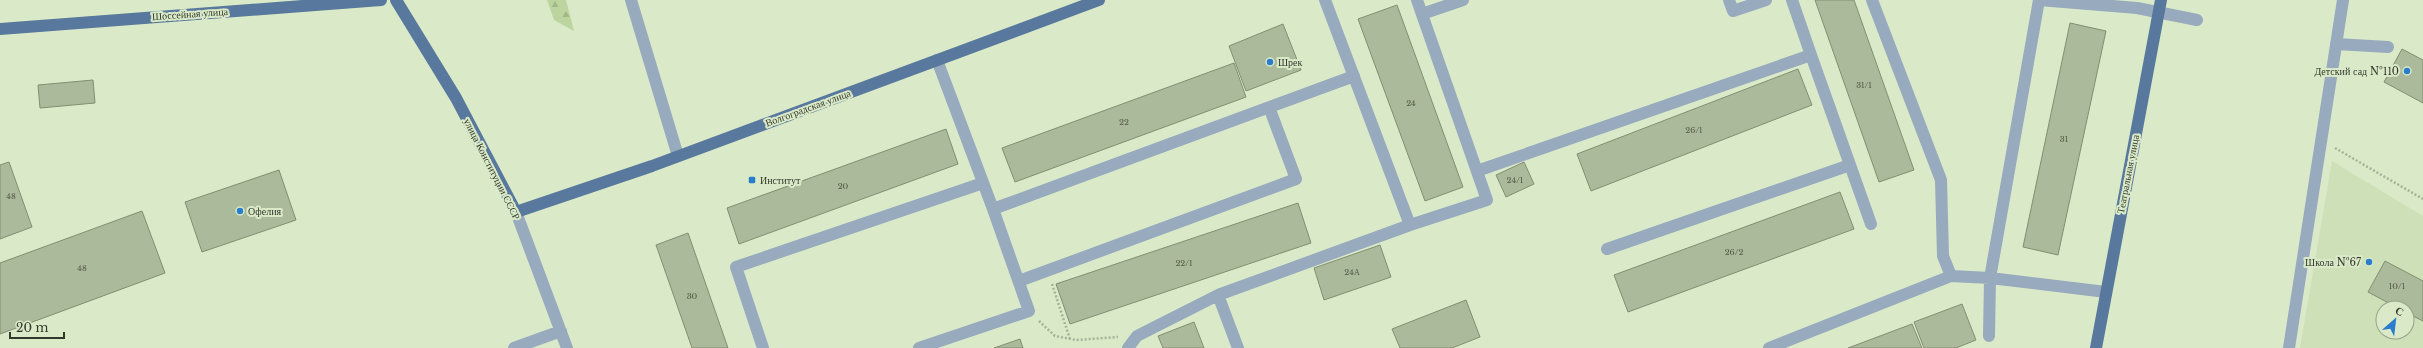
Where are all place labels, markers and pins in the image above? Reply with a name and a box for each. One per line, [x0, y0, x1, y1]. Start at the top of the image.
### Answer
place label: Шрек [1278, 56, 1303, 69]
marker: Шрек [1265, 57, 1275, 67]
place label: Детский сад №110 [2314, 65, 2399, 78]
marker: Детский сад №110 [2402, 66, 2412, 76]
place label: Институт [760, 174, 801, 187]
marker: Институт [747, 175, 757, 185]
place label: Офелия [248, 205, 281, 218]
marker: Офелия [235, 206, 245, 216]
place label: Школа №67 [2305, 256, 2362, 269]
marker: Школа №67 [2364, 257, 2374, 267]

